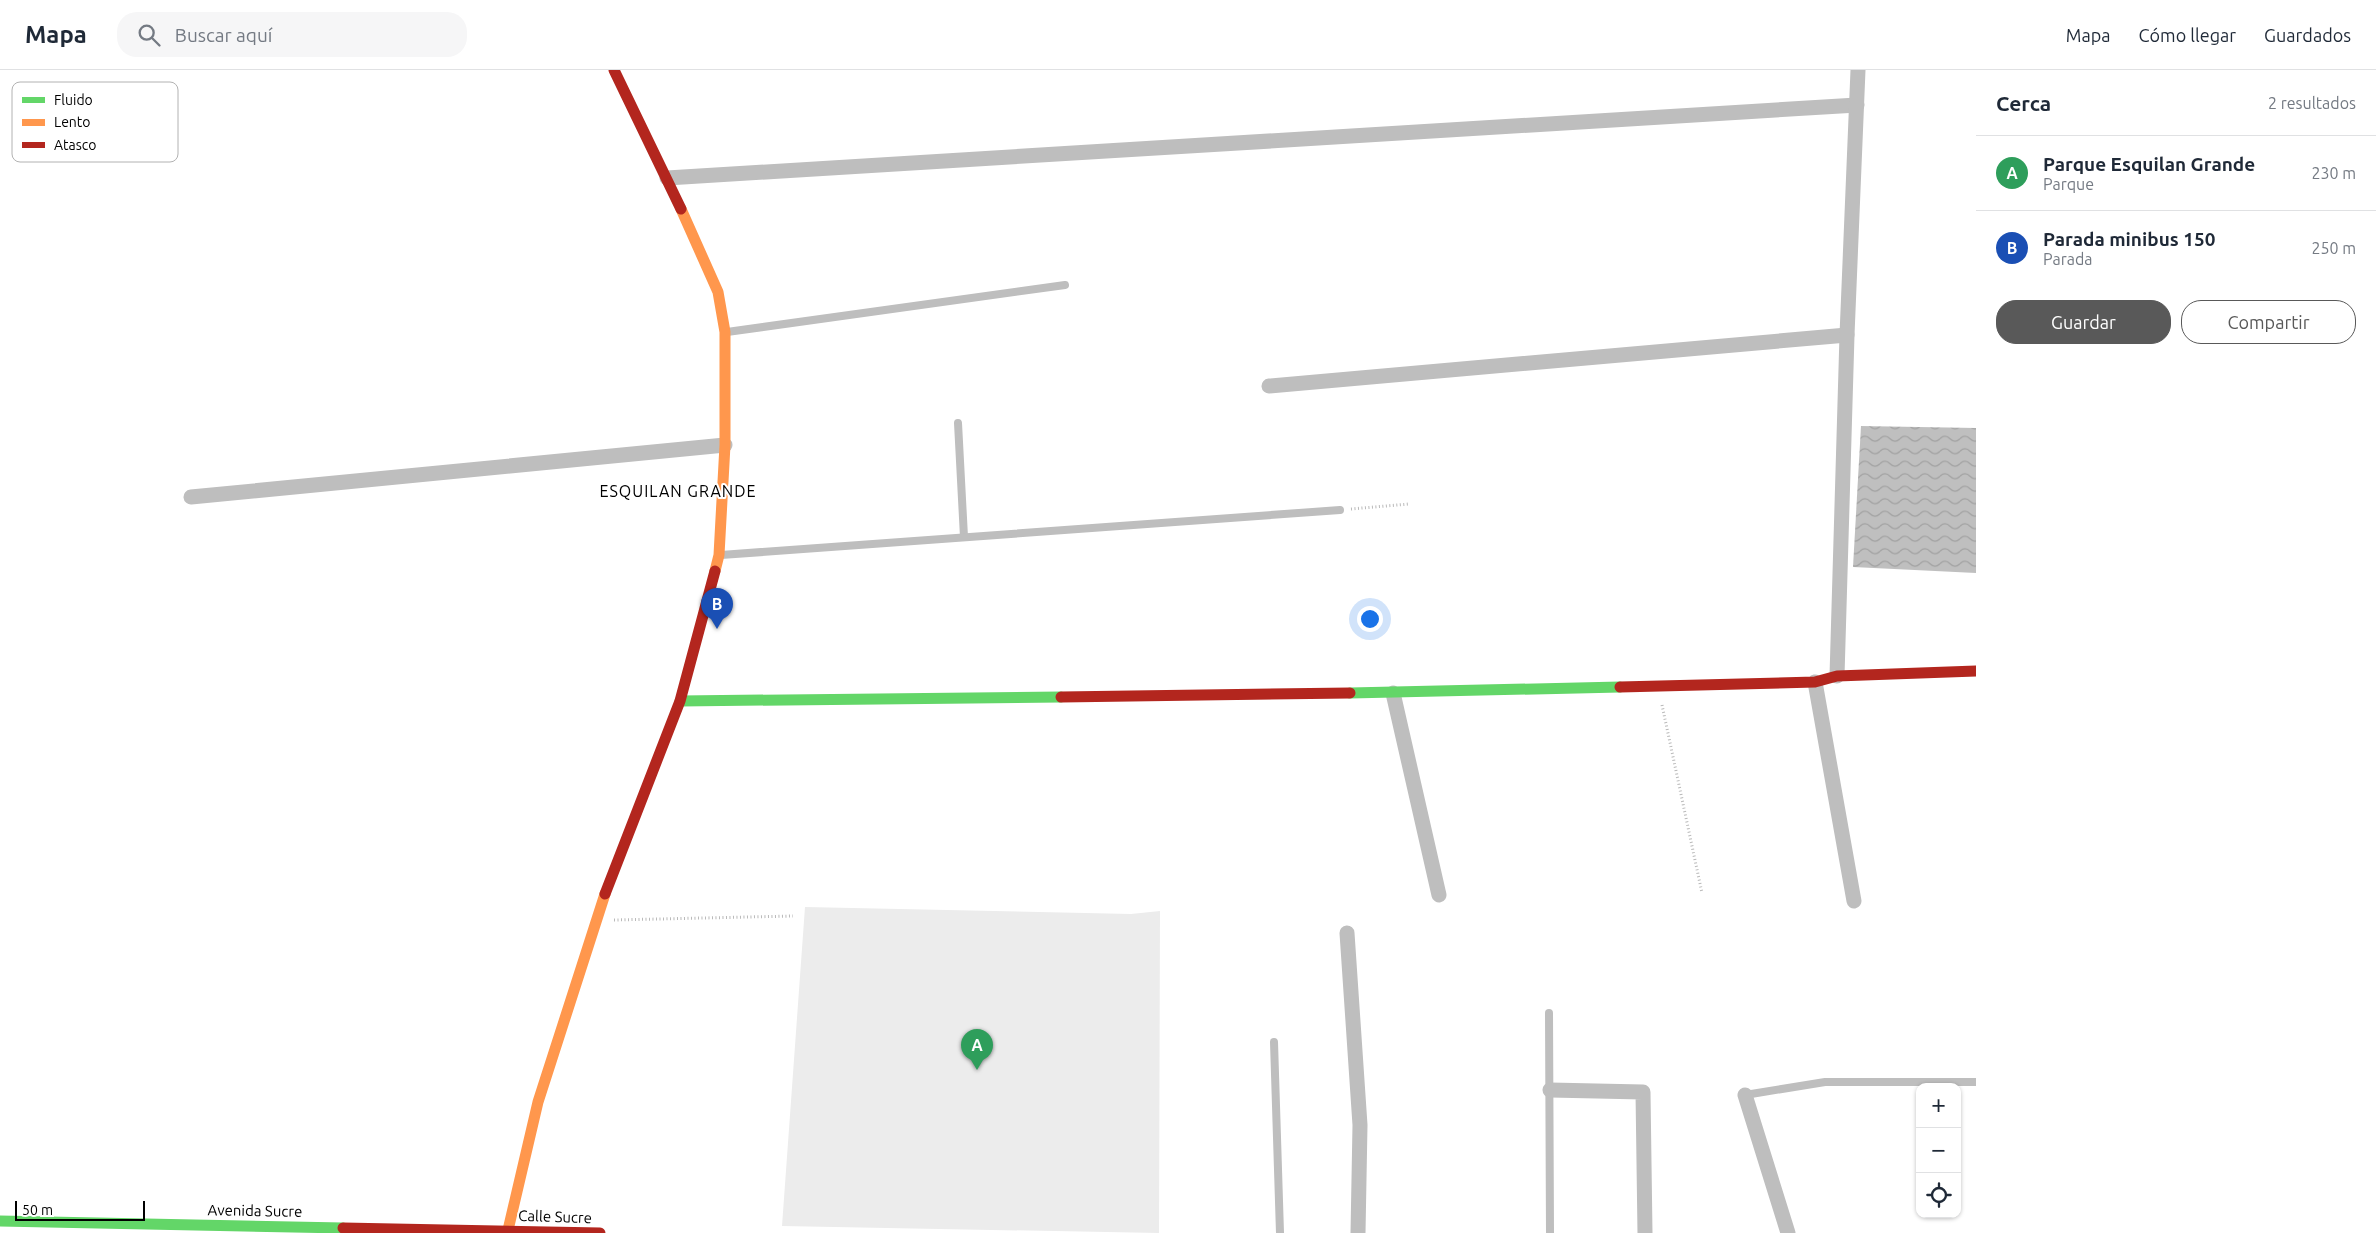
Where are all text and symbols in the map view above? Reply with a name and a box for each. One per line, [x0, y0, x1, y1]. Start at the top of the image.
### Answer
search box [117, 12, 467, 57]
text: Mapa [25, 21, 87, 48]
icon: search [135, 21, 163, 49]
text: Buscar aquí [175, 24, 272, 46]
text: Mapa [2066, 25, 2111, 45]
text: Cómo llegar [2139, 25, 2236, 45]
text: Guardados [2264, 25, 2351, 45]
legend [12, 82, 178, 162]
text: Cerca [1996, 91, 2051, 115]
text: Fluido [54, 92, 93, 108]
text: 2 resultados [2268, 94, 2356, 112]
text: Lento [54, 114, 91, 130]
text: Atasco [54, 137, 97, 153]
text: Parque Esquilan Grande [2043, 153, 2255, 175]
text: A [2006, 164, 2018, 182]
text: 230 m [2311, 164, 2356, 182]
text: Parque [2043, 175, 2094, 193]
text: Parada minibus 150 [2043, 228, 2215, 250]
text: B [2007, 239, 2017, 257]
text: 250 m [2311, 239, 2356, 257]
text: Parada [2043, 250, 2093, 268]
button: Guardar [1996, 300, 2171, 344]
button: Compartir [2181, 300, 2356, 344]
district label: ESQUILAN GRANDE [599, 482, 757, 500]
pin: B [701, 588, 733, 629]
your location [1357, 606, 1383, 632]
pin: A [961, 1029, 993, 1070]
map controls [1916, 1083, 1961, 1218]
button: + [1916, 1083, 1961, 1128]
button: − [1916, 1128, 1961, 1173]
button: locate [1916, 1173, 1961, 1218]
scale bar [15, 1198, 145, 1221]
street label: Avenida Sucre [208, 1201, 302, 1220]
text: 50 m [22, 1202, 53, 1218]
street label: Calle Sucre [518, 1207, 592, 1226]

